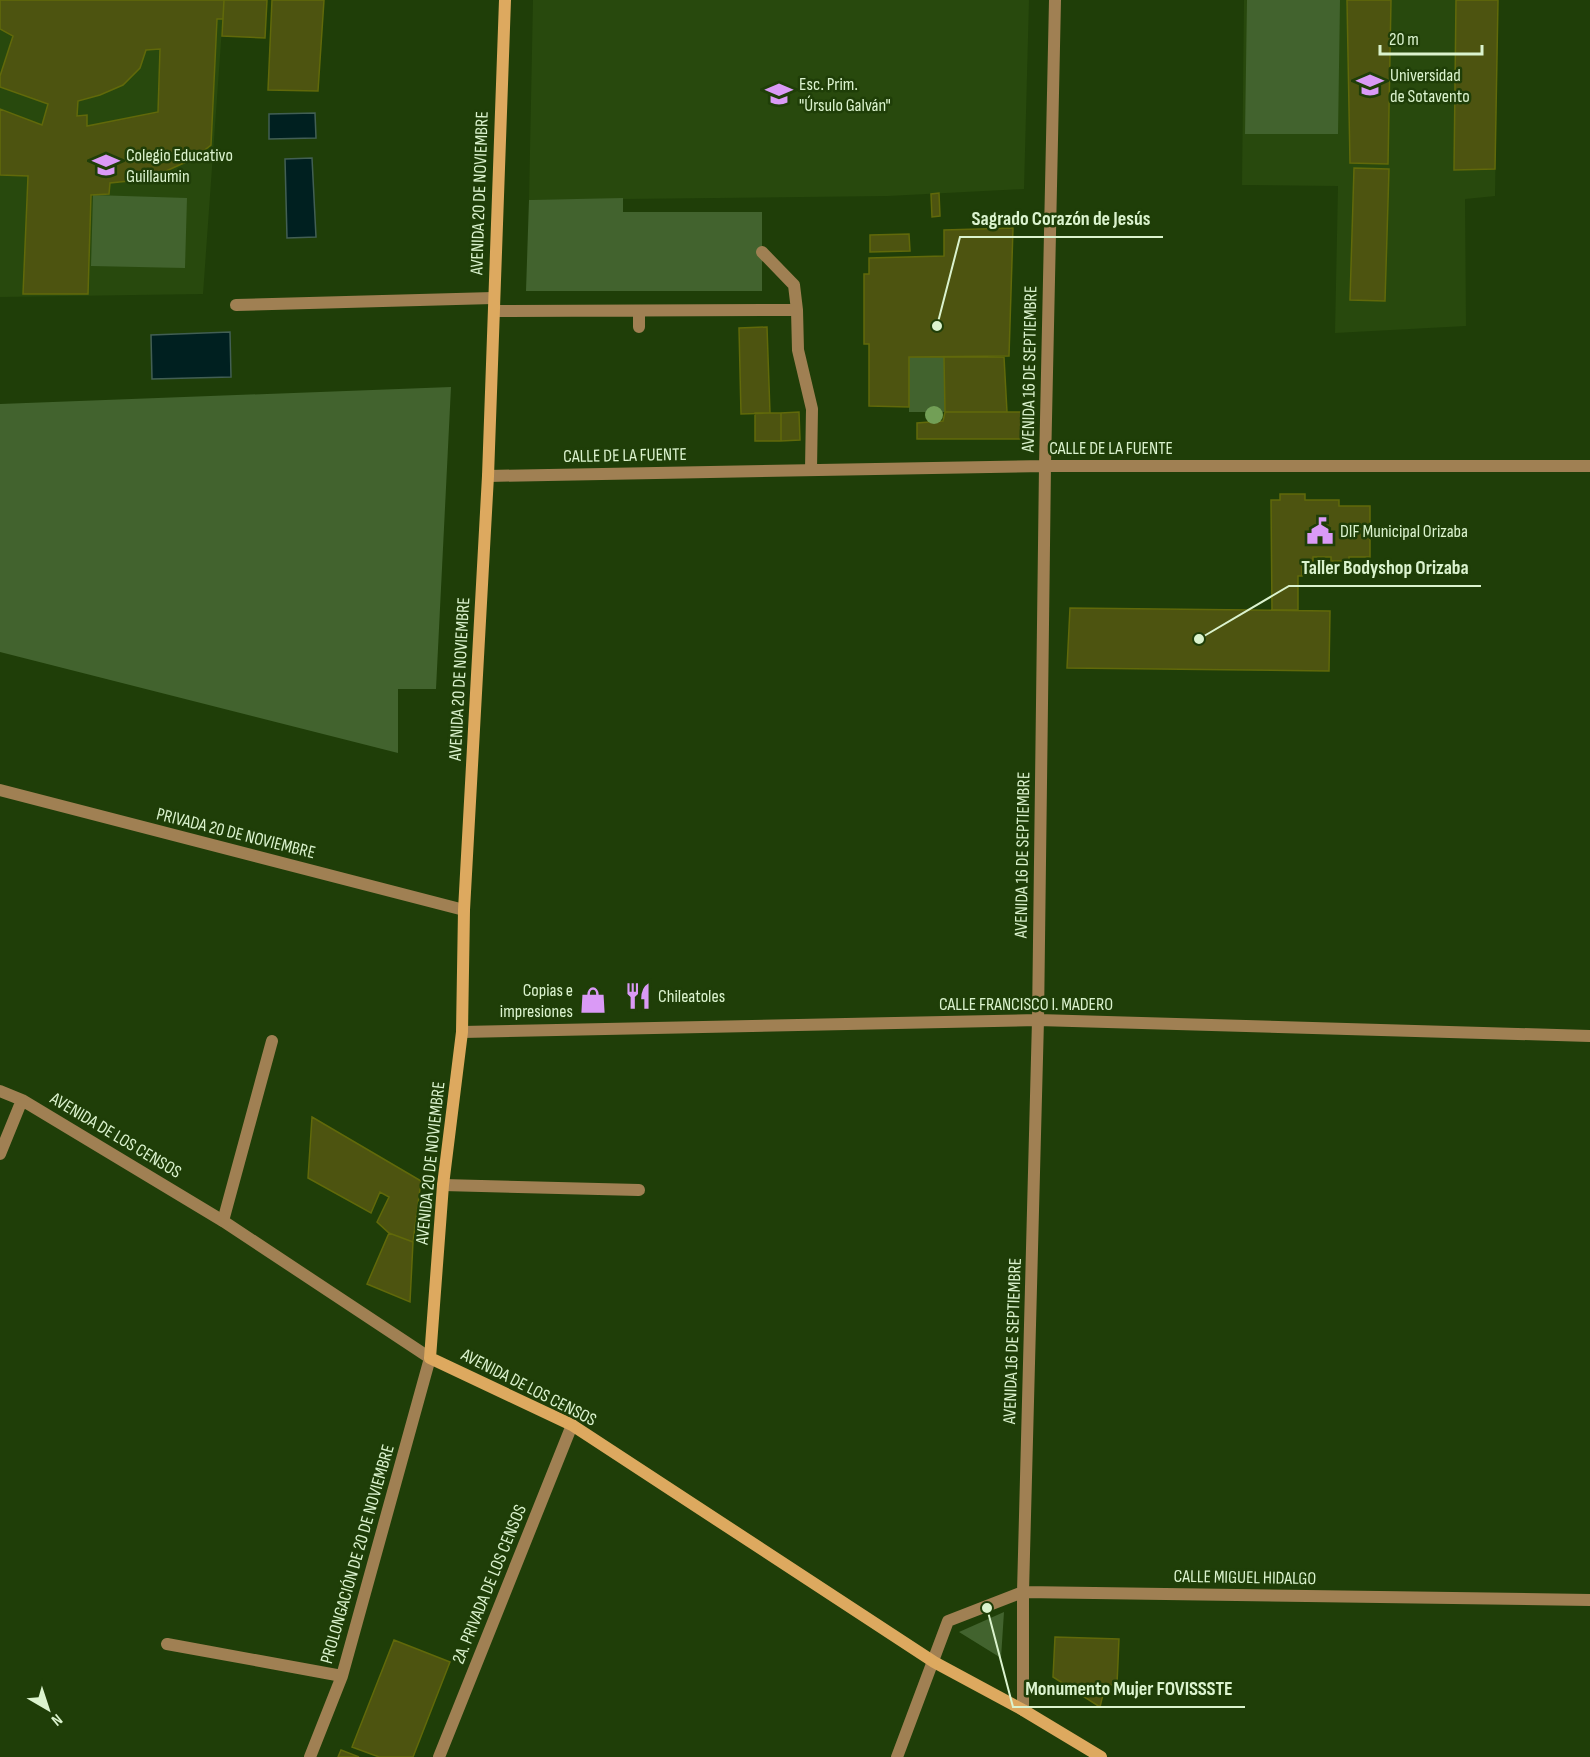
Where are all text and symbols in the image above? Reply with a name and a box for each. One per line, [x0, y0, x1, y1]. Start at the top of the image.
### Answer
scale bar [1380, 18, 1482, 56]
text: 20 m [1389, 29, 1419, 50]
place label: Universidad de Sotavento [1390, 65, 1470, 107]
school or university icon: Universidad de Sotavento [1355, 70, 1385, 100]
place label: Esc. Prim. "Úrsulo Galván" [799, 74, 891, 116]
school or university icon: Esc. Prim. "Úrsulo Galván" [764, 79, 794, 109]
street label: AVENIDA 20 DE NOVIEMBRE [466, 111, 493, 276]
place label: Colegio Educativo Guillaumin [126, 145, 233, 187]
school or university icon: Colegio Educativo Guillaumin [91, 150, 121, 180]
callout: Sagrado Corazón de Jesús [960, 199, 1163, 237]
text: Sagrado Corazón de Jesús [972, 207, 1151, 231]
street label: AVENIDA 16 DE SEPTIEMBRE [1018, 286, 1041, 453]
street label: CALLE DE LA FUENTE [1049, 438, 1173, 459]
street label: CALLE DE LA FUENTE [563, 444, 687, 467]
public building icon: DIF Municipal Orizaba [1305, 516, 1335, 546]
place label: DIF Municipal Orizaba [1340, 521, 1468, 542]
callout: Taller Bodyshop Orizaba [1289, 548, 1481, 586]
text: Taller Bodyshop Orizaba [1301, 556, 1469, 580]
street label: AVENIDA 20 DE NOVIEMBRE [445, 597, 474, 762]
street label: AVENIDA 16 DE SEPTIEMBRE [1011, 772, 1034, 939]
street label: PRIVADA 20 DE NOVIEMBRE [154, 804, 317, 863]
place label: Copias e impresiones [500, 980, 573, 1022]
restaurant icon: Chileatoles [623, 981, 653, 1011]
shop icon: Copias e impresiones [578, 985, 608, 1015]
place label: Chileatoles [658, 986, 725, 1007]
street label: CALLE FRANCISCO I. MADERO [939, 994, 1113, 1015]
street label: AVENIDA 20 DE NOVIEMBRE [411, 1081, 449, 1247]
street label: AVENIDA DE LOS CENSOS [46, 1088, 185, 1183]
street label: AVENIDA 16 DE SEPTIEMBRE [999, 1257, 1026, 1426]
street label: AVENIDA DE LOS CENSOS [457, 1344, 600, 1431]
street label: PROLONGACIÓN DE 20 DE NOVIEMBRE [316, 1442, 399, 1666]
street label: 2A. PRIVADA DE LOS CENSOS [448, 1501, 531, 1667]
street label: CALLE MIGUEL HIDALGO [1174, 1566, 1316, 1589]
callout: Monumento Mujer FOVISSSTE [1013, 1669, 1245, 1707]
text: Monumento Mujer FOVISSSTE [1025, 1677, 1233, 1701]
north arrow [18, 1679, 78, 1739]
text: N [47, 1709, 66, 1730]

